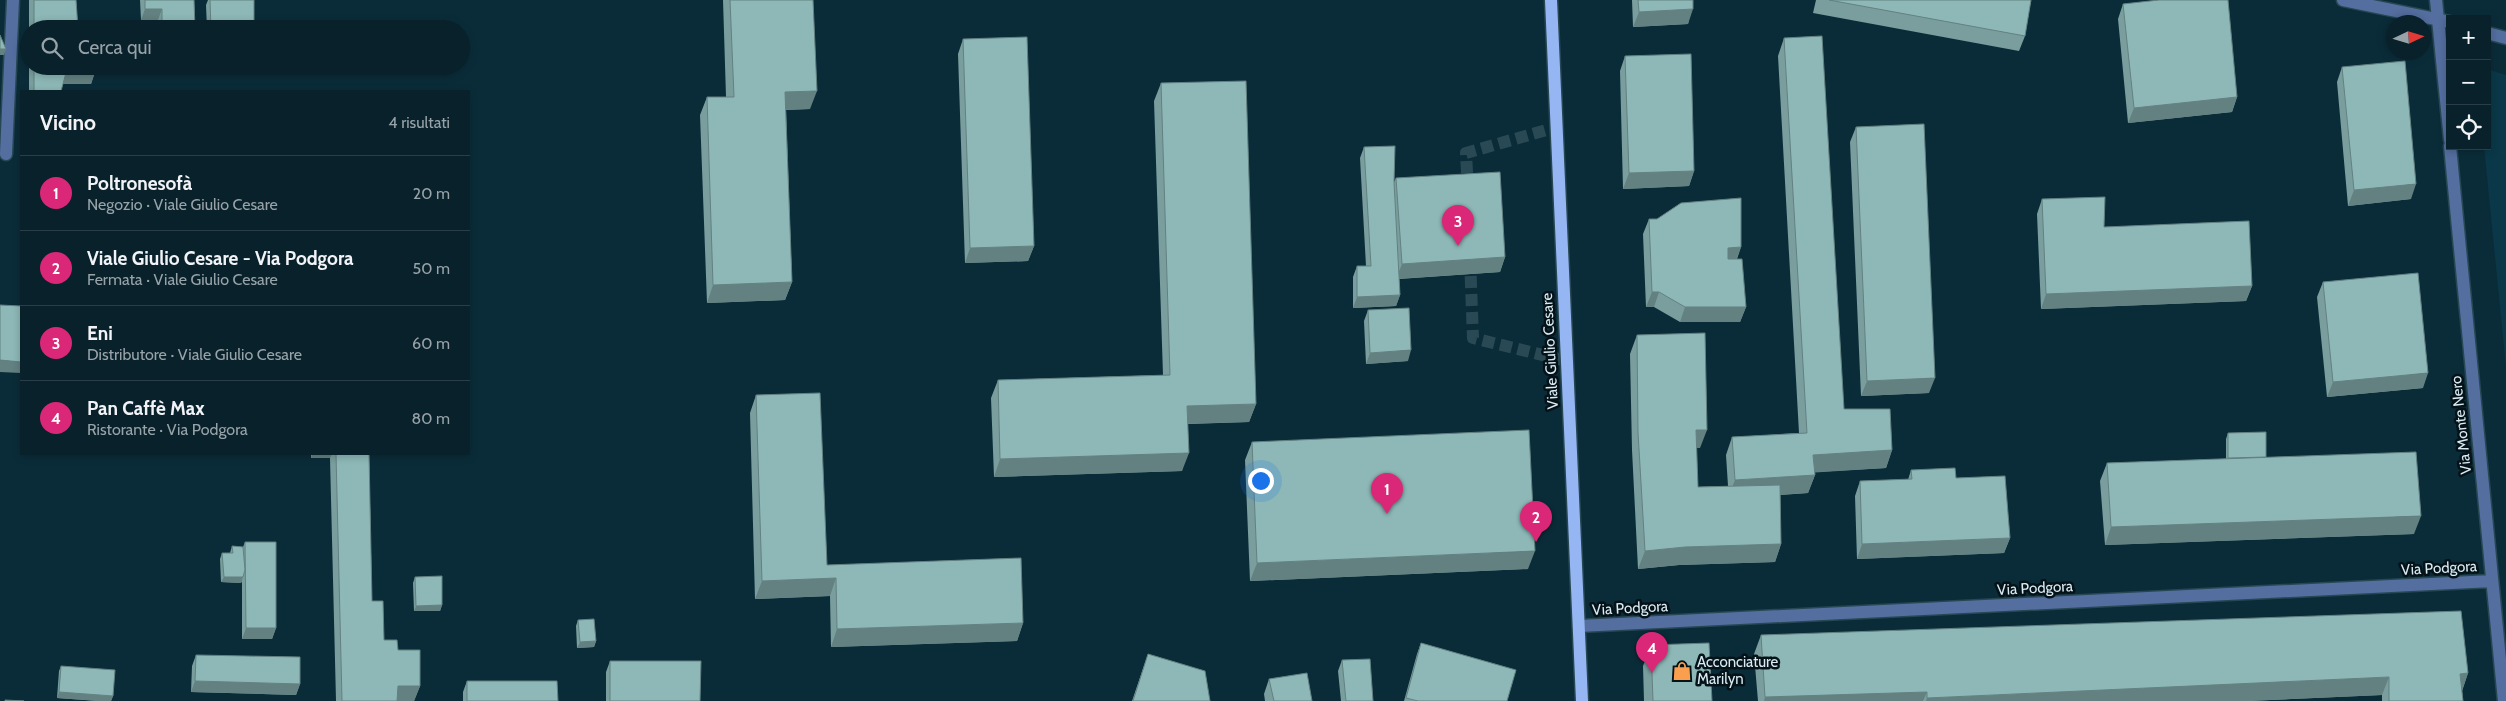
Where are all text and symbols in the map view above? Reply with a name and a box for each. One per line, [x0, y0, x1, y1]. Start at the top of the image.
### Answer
north arrow [2386, 15, 2431, 60]
map controls [2446, 15, 2491, 150]
button: + [2446, 15, 2491, 60]
search box [20, 20, 470, 75]
icon: search [38, 34, 66, 62]
text: Cerca qui [78, 36, 152, 59]
button: − [2446, 60, 2491, 105]
button: locate [2446, 105, 2491, 150]
text: Vicino [40, 110, 96, 135]
text: 4 risultati [388, 113, 450, 132]
text: Poltronesofà [87, 172, 192, 195]
text: 1 [53, 184, 59, 203]
text: 20 m [413, 184, 450, 203]
text: Negozio · Viale Giulio Cesare [87, 195, 278, 214]
pin: 3 [1442, 205, 1474, 246]
text: Viale Giulio Cesare - Via Podgora [87, 247, 354, 270]
text: 2 [52, 259, 60, 278]
text: 50 m [413, 259, 450, 278]
text: Fermata · Viale Giulio Cesare [87, 270, 278, 289]
street label: Viale Giulio Cesare [1538, 292, 1562, 410]
text: Eni [87, 322, 113, 345]
text: 3 [52, 334, 60, 353]
text: 60 m [412, 334, 450, 353]
text: Distributore · Viale Giulio Cesare [87, 345, 302, 364]
street label: Via Monte Nero [2447, 375, 2475, 475]
text: Pan Caffè Max [87, 397, 205, 420]
text: 4 [51, 409, 61, 428]
text: 80 m [412, 409, 450, 428]
text: Ristorante · Via Podgora [87, 420, 248, 439]
your location [1248, 468, 1274, 494]
pin: 1 [1371, 473, 1403, 514]
pin: 2 [1520, 501, 1552, 542]
street label: Via Podgora [2401, 557, 2478, 579]
street label: Via Podgora [1997, 577, 2074, 599]
street label: Via Podgora [1592, 597, 1669, 619]
pin: 4 [1636, 632, 1668, 673]
place label: Acconciature Marilyn [1697, 653, 1779, 688]
shop icon: Acconciature Marilyn [1671, 660, 1693, 682]

